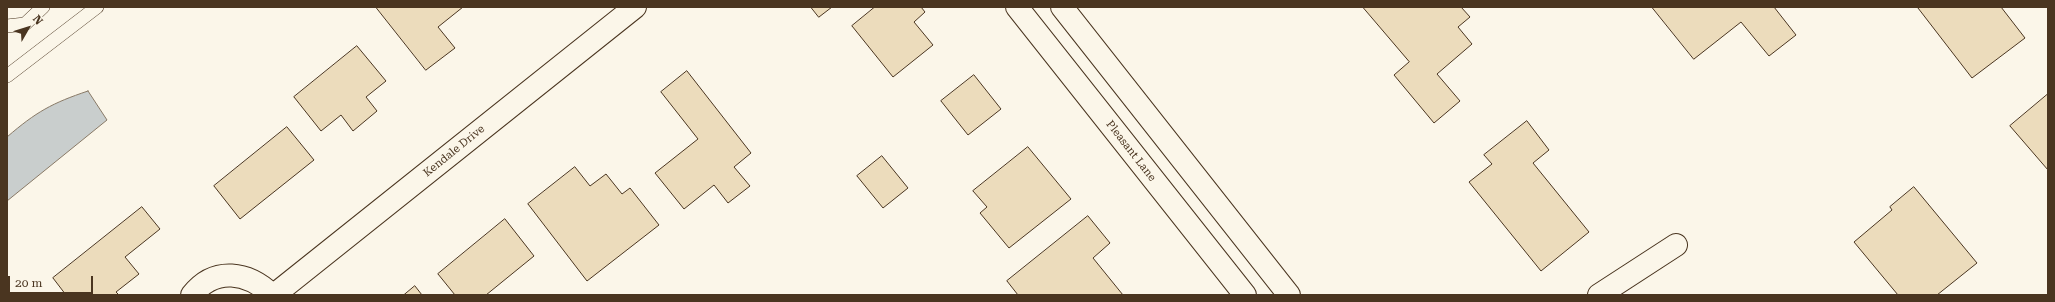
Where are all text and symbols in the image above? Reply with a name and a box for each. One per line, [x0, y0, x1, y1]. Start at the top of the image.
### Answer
north arrow [8, 8, 48, 48]
text: N [30, 13, 45, 28]
street label: Pleasant Lane [1103, 118, 1159, 184]
street label: Kendale Drive [421, 122, 487, 180]
scale bar [10, 268, 95, 294]
text: 20 m [15, 276, 42, 290]

